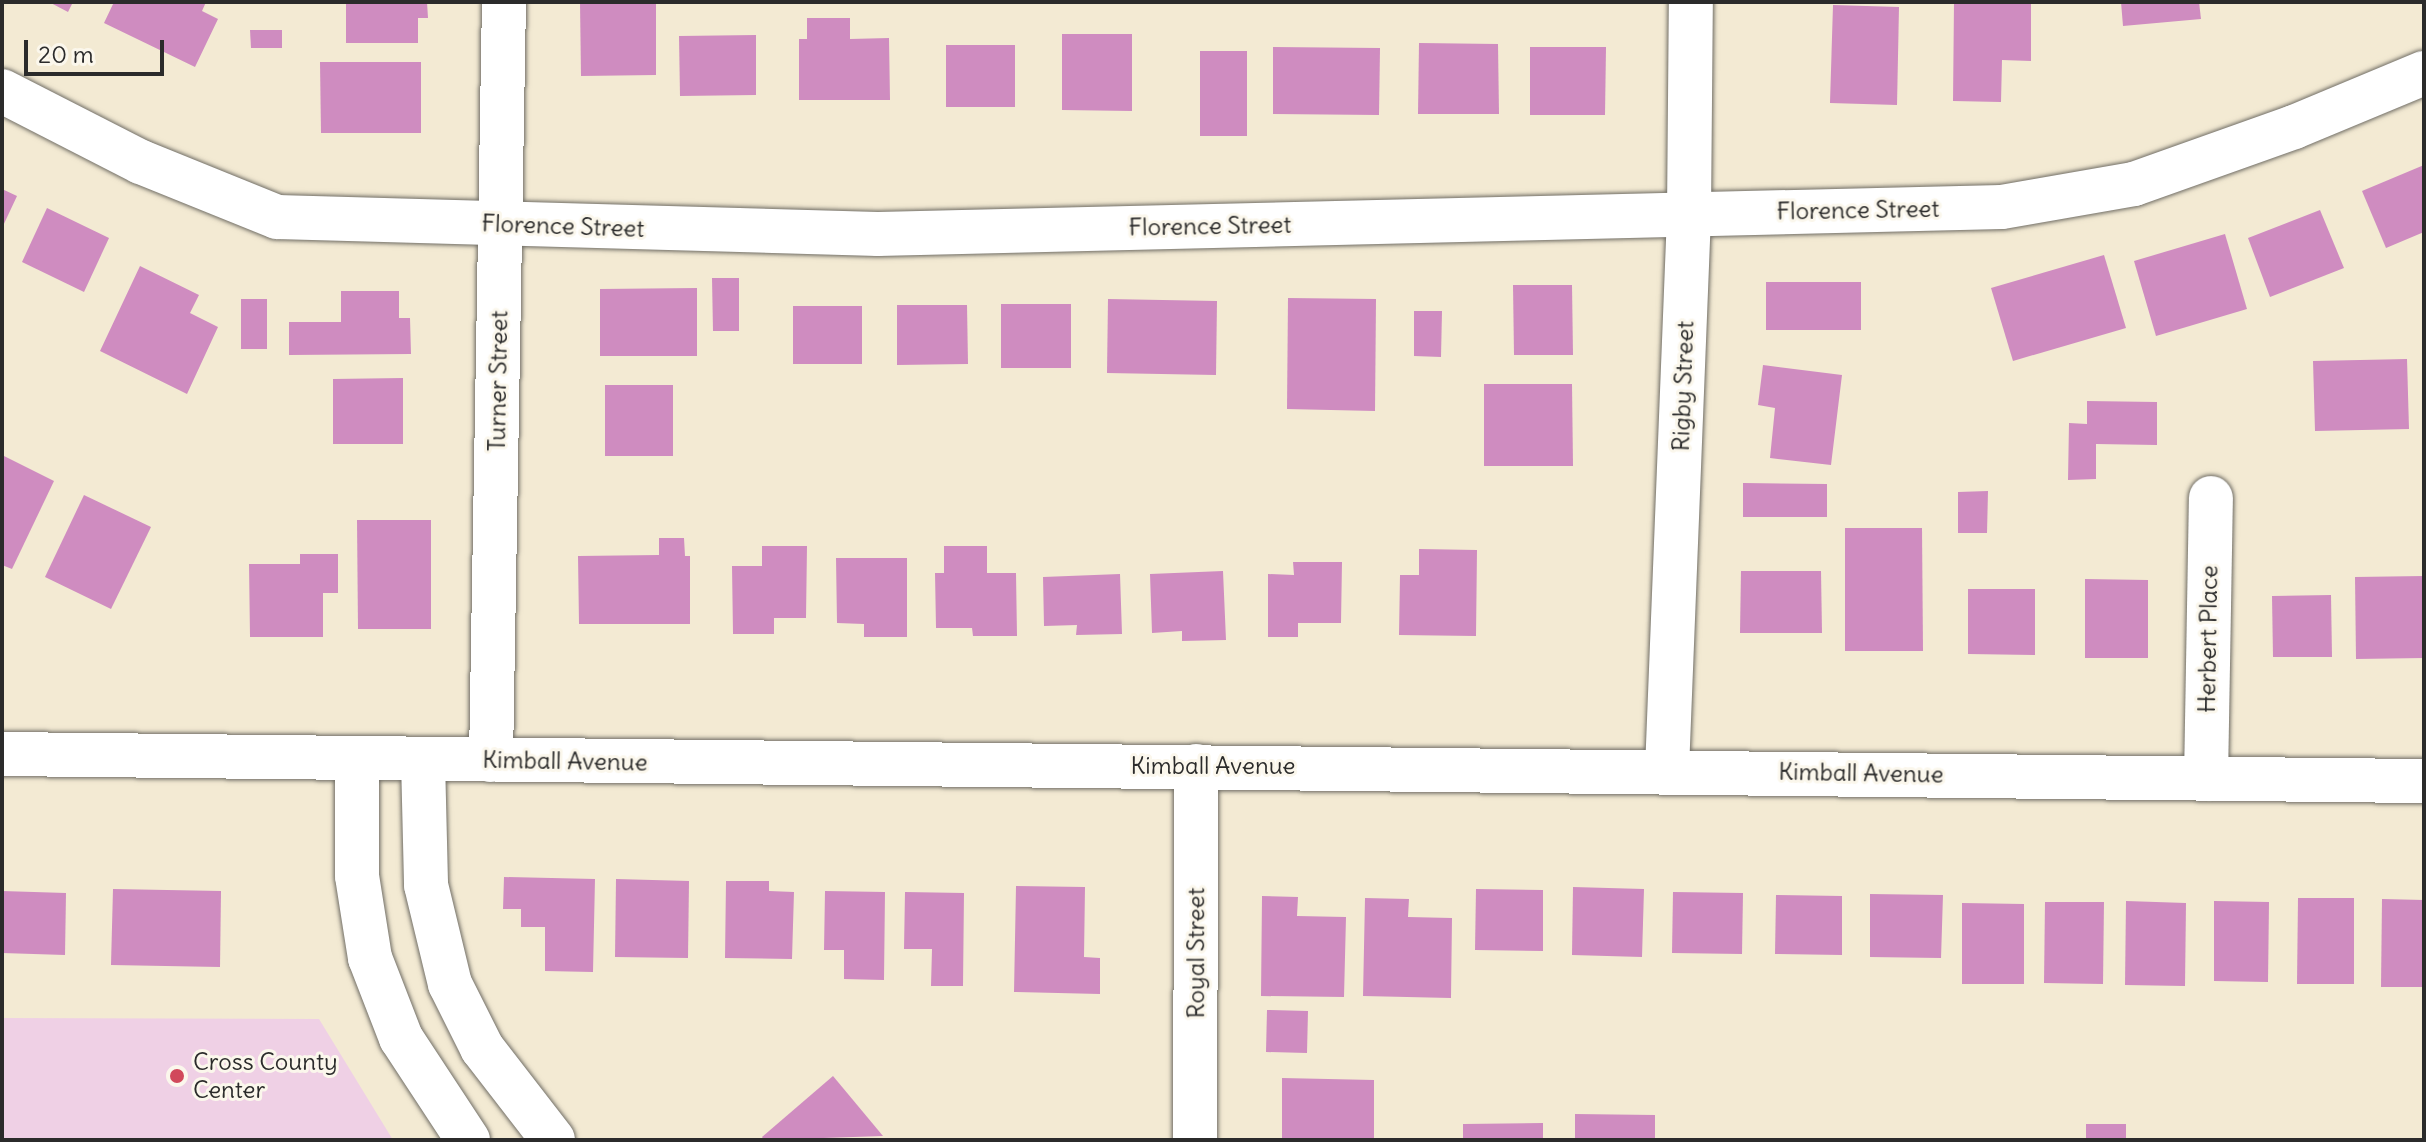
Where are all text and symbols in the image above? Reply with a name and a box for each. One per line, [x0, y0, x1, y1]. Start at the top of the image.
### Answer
scale bar [28, 24, 168, 74]
text: 20 m [38, 39, 94, 69]
street label: Florence Street [1776, 194, 1940, 226]
street label: Florence Street [481, 209, 645, 243]
street label: Florence Street [1128, 210, 1292, 242]
street label: Turner Street [482, 310, 514, 452]
street label: Rigby Street [1666, 320, 1700, 452]
street label: Herbert Place [2192, 565, 2224, 713]
street label: Kimball Avenue [482, 745, 648, 777]
street label: Kimball Avenue [1130, 752, 1296, 780]
street label: Kimball Avenue [1778, 757, 1944, 789]
street label: Royal Street [1182, 887, 1210, 1019]
place label: Cross County Center [193, 1048, 338, 1104]
marker: Cross County Center [168, 1067, 186, 1085]

